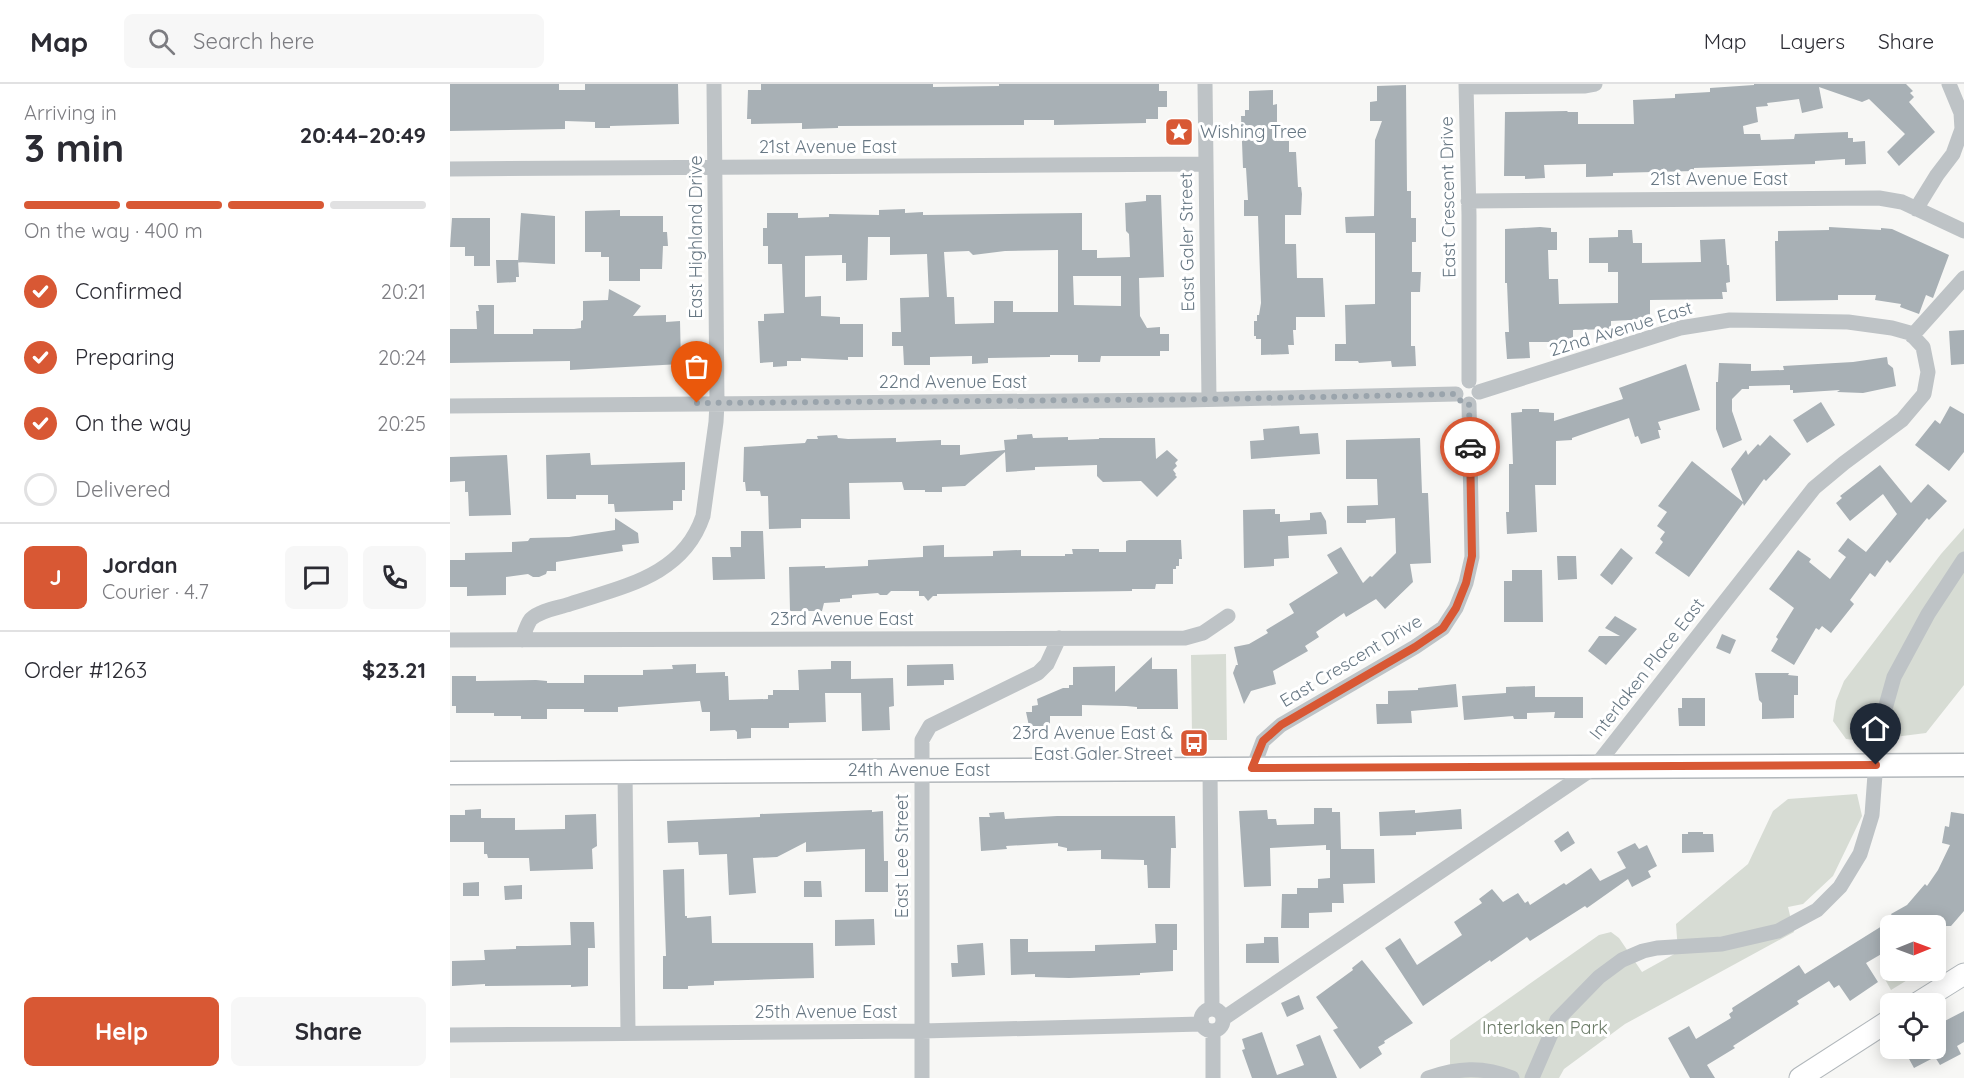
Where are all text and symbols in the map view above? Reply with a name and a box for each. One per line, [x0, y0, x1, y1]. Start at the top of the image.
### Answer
search box [124, 14, 544, 68]
text: Map [30, 24, 88, 59]
icon: search [145, 25, 178, 58]
text: Search here [193, 27, 315, 55]
text: Map [1704, 28, 1747, 54]
text: Layers [1780, 28, 1845, 54]
text: Share [1878, 28, 1934, 54]
text: Arriving in [24, 100, 117, 125]
place icon: Wishing Tree [1163, 116, 1195, 148]
street label: East Crescent Drive [1435, 116, 1460, 278]
place label: Wishing Tree [1200, 120, 1307, 143]
text: 20:44–20:49 [300, 121, 426, 149]
text: 3 min [24, 123, 124, 172]
street label: 21st Avenue East [759, 135, 897, 158]
street label: East Highland Drive [684, 155, 707, 319]
street label: 21st Avenue East [1650, 167, 1788, 190]
street label: East Galer Street [1174, 172, 1199, 312]
text: On the way · 400 m [24, 218, 203, 243]
icon: check [24, 275, 57, 308]
text: Confirmed [75, 277, 182, 305]
text: 20:21 [381, 279, 426, 304]
street label: 22nd Avenue East [1547, 296, 1695, 361]
icon: check [24, 341, 57, 374]
pin [671, 341, 722, 403]
text: Preparing [75, 343, 175, 371]
text: 20:24 [378, 345, 426, 370]
icon: bag [680, 350, 713, 383]
street label: 22nd Avenue East [879, 370, 1027, 393]
icon: check [24, 407, 57, 440]
text: On the way [75, 409, 191, 437]
text: 20:25 [377, 411, 426, 436]
courier [1440, 417, 1500, 477]
icon: car [1454, 431, 1487, 464]
text: Delivered [75, 475, 171, 503]
button: chat [285, 546, 348, 609]
button: phone [363, 546, 426, 609]
text: Jordan [102, 551, 178, 579]
text: J [49, 563, 62, 591]
text: Courier · 4.7 [102, 579, 209, 604]
street label: Interlaken Place East [1584, 593, 1709, 744]
street label: 23rd Avenue East [770, 607, 914, 630]
street label: East Crescent Drive [1276, 609, 1426, 712]
text: Order #1263 [24, 656, 147, 684]
text: $23.21 [362, 656, 426, 684]
pin [1850, 703, 1901, 765]
icon: home [1859, 712, 1892, 745]
place label: 23rd Avenue East & East Galer Street [1012, 721, 1173, 765]
bus stop icon: 23rd Avenue East & East Galer Street [1178, 727, 1210, 759]
street label: 24th Avenue East [848, 758, 990, 781]
street label: East Lee Street [890, 794, 913, 918]
north arrow [1880, 915, 1946, 981]
map controls [1880, 915, 1946, 1059]
button: locate [1880, 993, 1946, 1059]
button: Help [24, 997, 219, 1066]
button: Share [231, 997, 426, 1066]
street label: 25th Avenue East [754, 1000, 898, 1023]
park label: Interlaken Park [1482, 1016, 1608, 1039]

